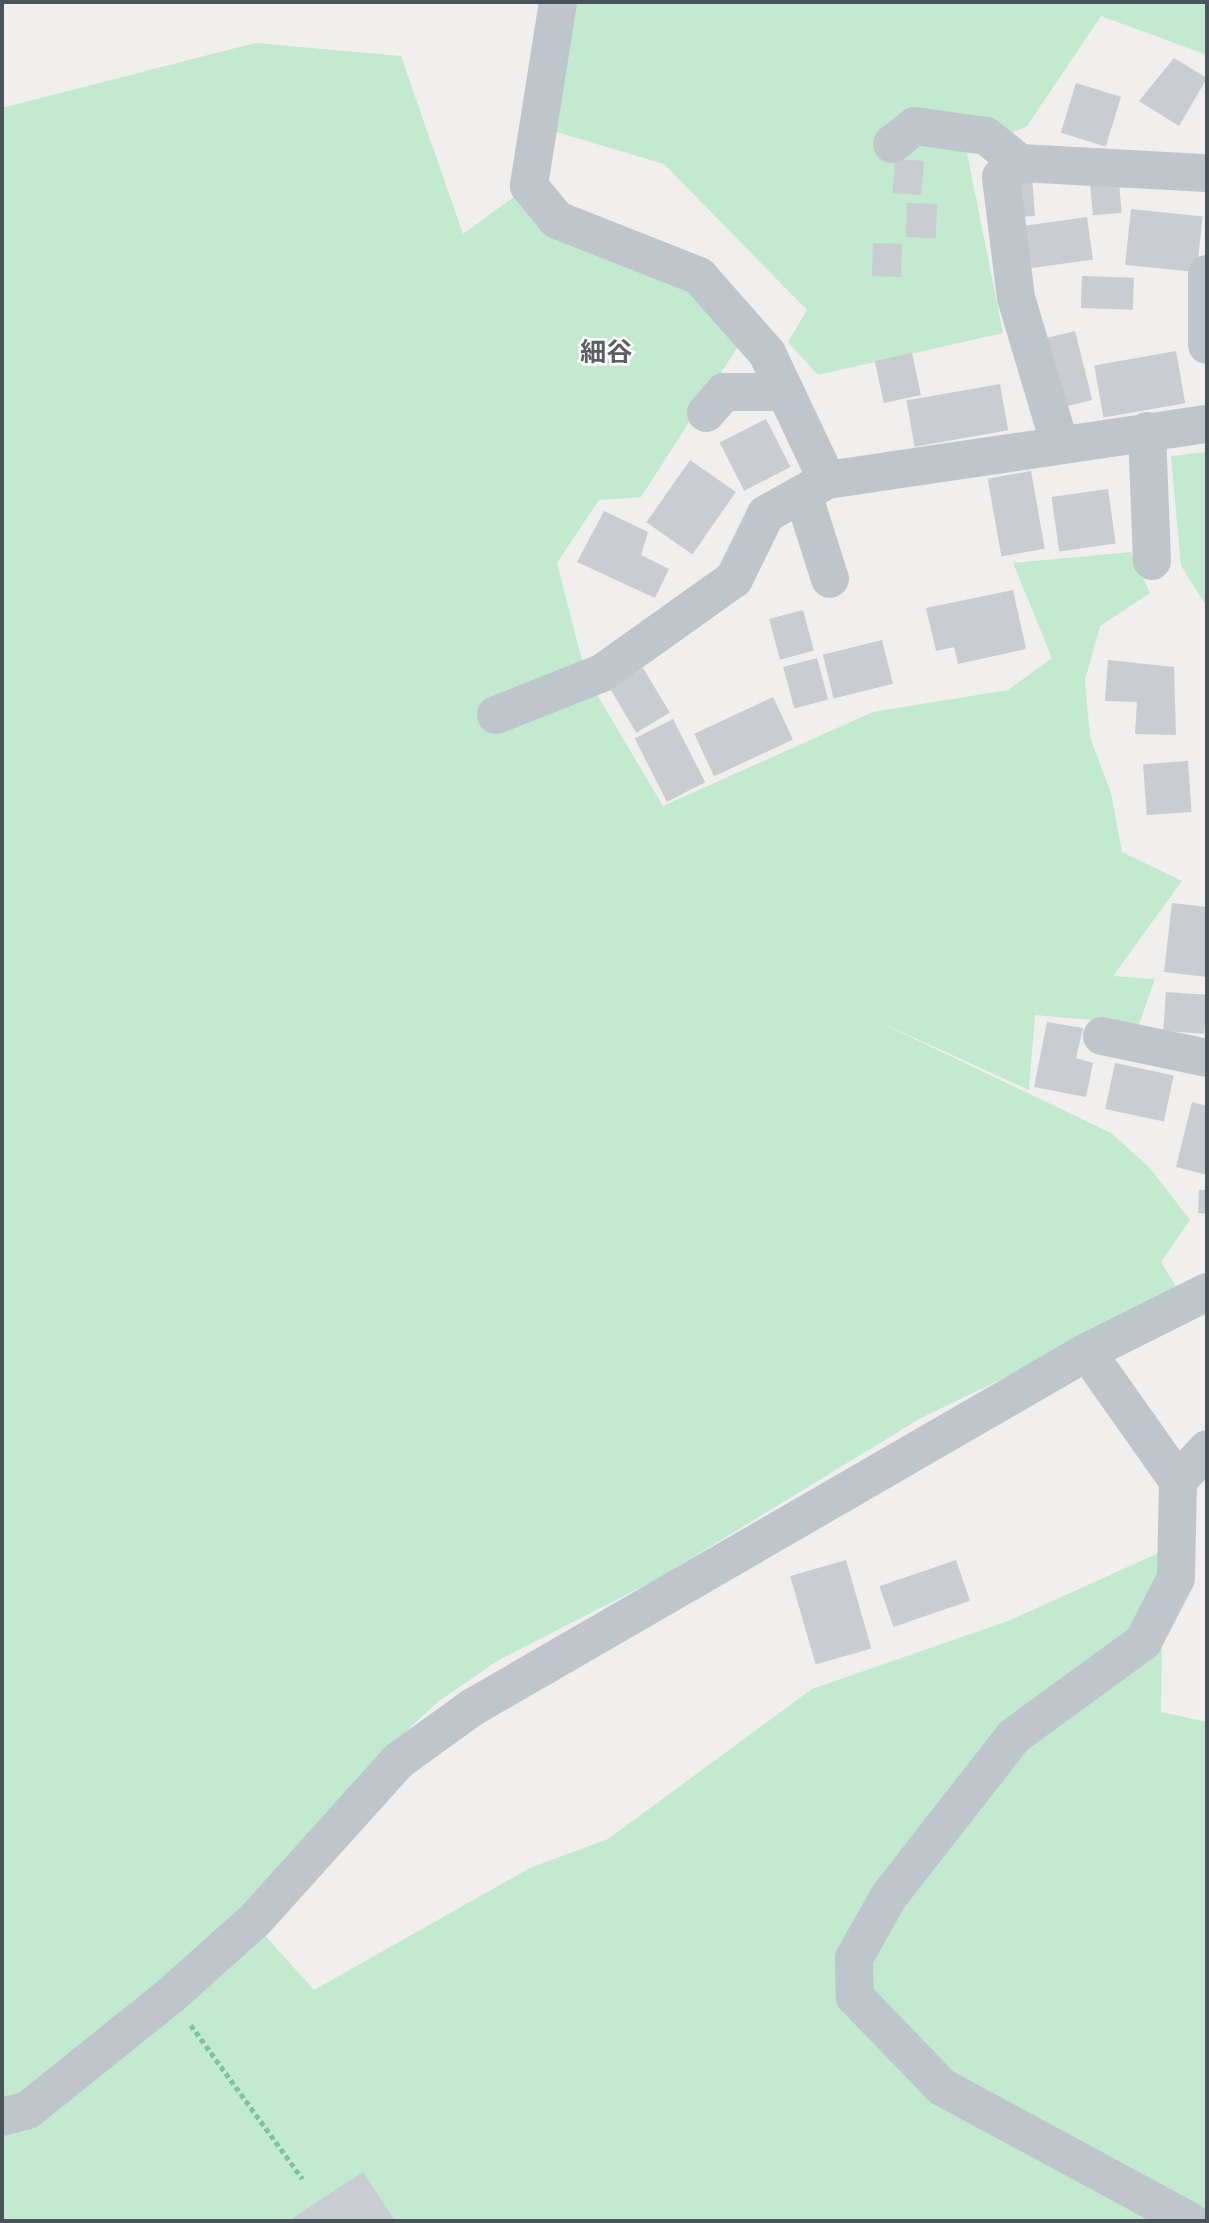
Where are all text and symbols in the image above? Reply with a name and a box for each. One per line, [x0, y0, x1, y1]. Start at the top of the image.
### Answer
district label: 細谷 [580, 338, 632, 370]

